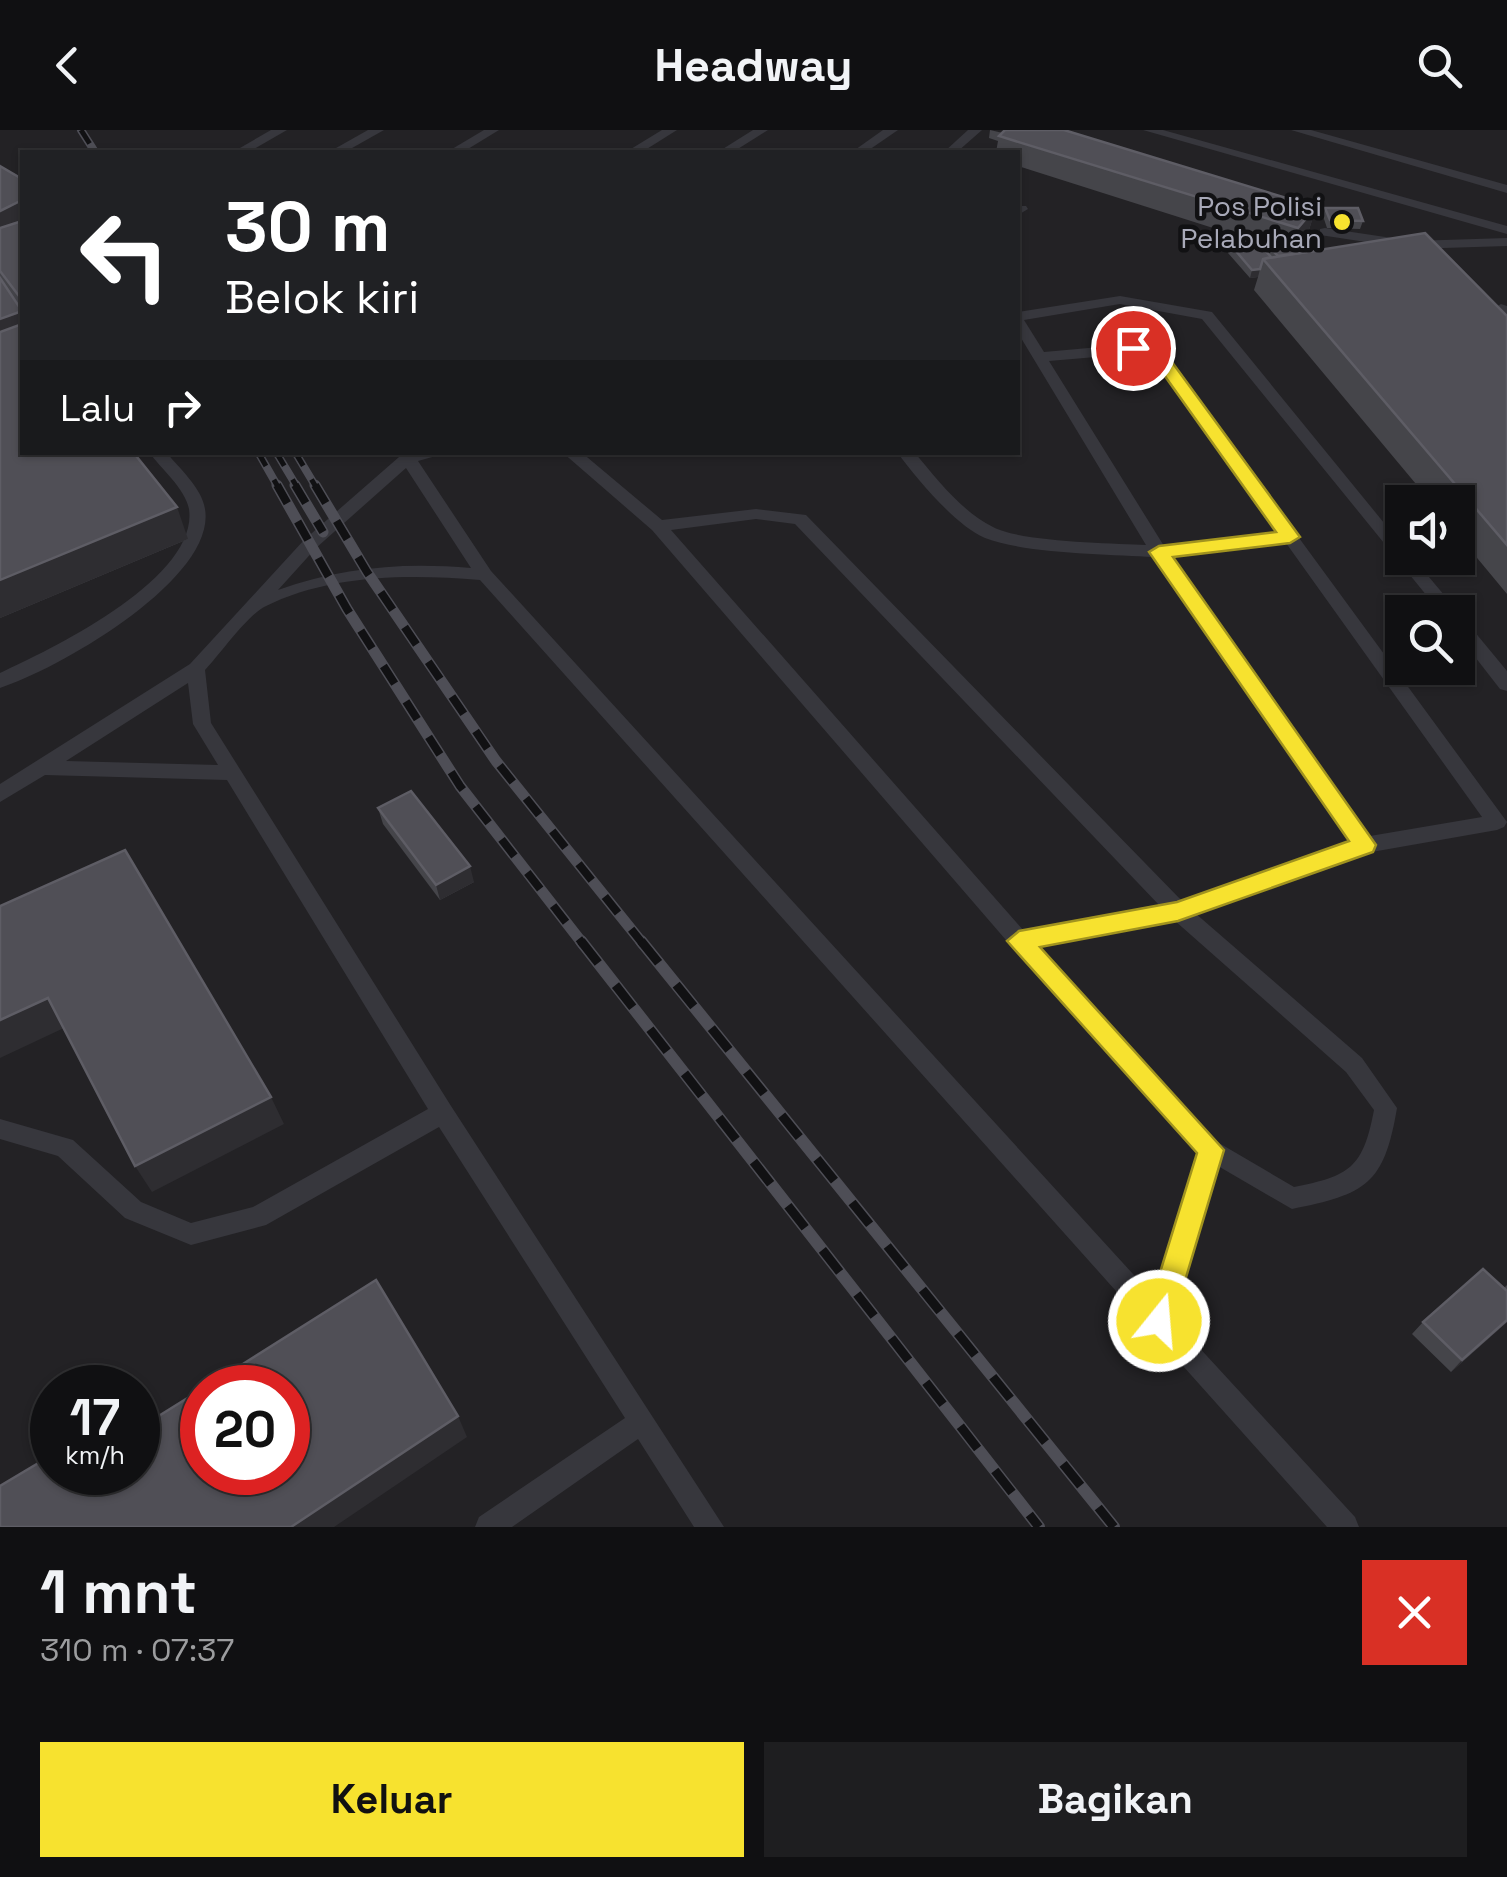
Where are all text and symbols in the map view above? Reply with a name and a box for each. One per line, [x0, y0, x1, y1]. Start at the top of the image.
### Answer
text: Headway [654, 37, 853, 94]
icon: back [40, 38, 95, 93]
icon: search [1412, 38, 1467, 93]
text: 30 m [225, 182, 390, 271]
place label: Pos Polisi Pelabuhan [1180, 188, 1322, 256]
icon: left [60, 190, 190, 320]
marker: Pos Polisi Pelabuhan [1331, 211, 1353, 233]
text: Belok kiri [225, 269, 419, 326]
pin [1091, 306, 1176, 391]
icon: arrive [1106, 321, 1161, 376]
icon: right [155, 380, 210, 435]
text: Lalu [60, 384, 135, 432]
map controls [1385, 485, 1475, 685]
button: sound [1385, 485, 1475, 575]
button: search [1385, 595, 1475, 685]
position arrow [1107, 1269, 1211, 1373]
speed limit sign: 20 [180, 1365, 310, 1495]
text: 17 [70, 1386, 120, 1450]
text: km/h [65, 1439, 125, 1471]
text: 1 mnt [40, 1554, 197, 1631]
button: close [1362, 1560, 1467, 1665]
text: 310 m · 07:37 [40, 1630, 234, 1670]
button: Keluar [40, 1742, 744, 1857]
button: Bagikan [764, 1742, 1467, 1857]

